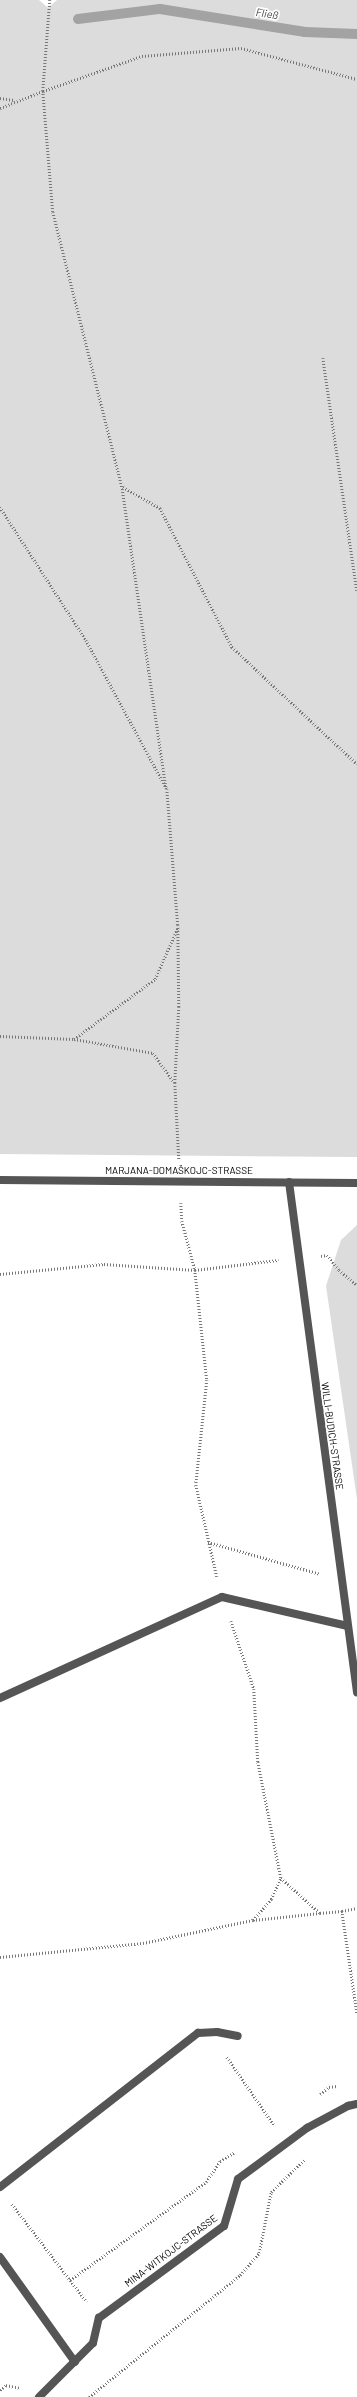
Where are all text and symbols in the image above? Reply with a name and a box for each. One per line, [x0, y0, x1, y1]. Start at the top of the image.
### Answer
water label: Fließ [255, 6, 279, 22]
street label: MARJANA-DOMAŠKOJC-STRASSE [105, 1165, 253, 1177]
street label: WILLI-BUDICH-STRASSE [319, 1381, 345, 1491]
street label: MINA-WITKOJC-STRASSE [122, 2212, 220, 2290]

